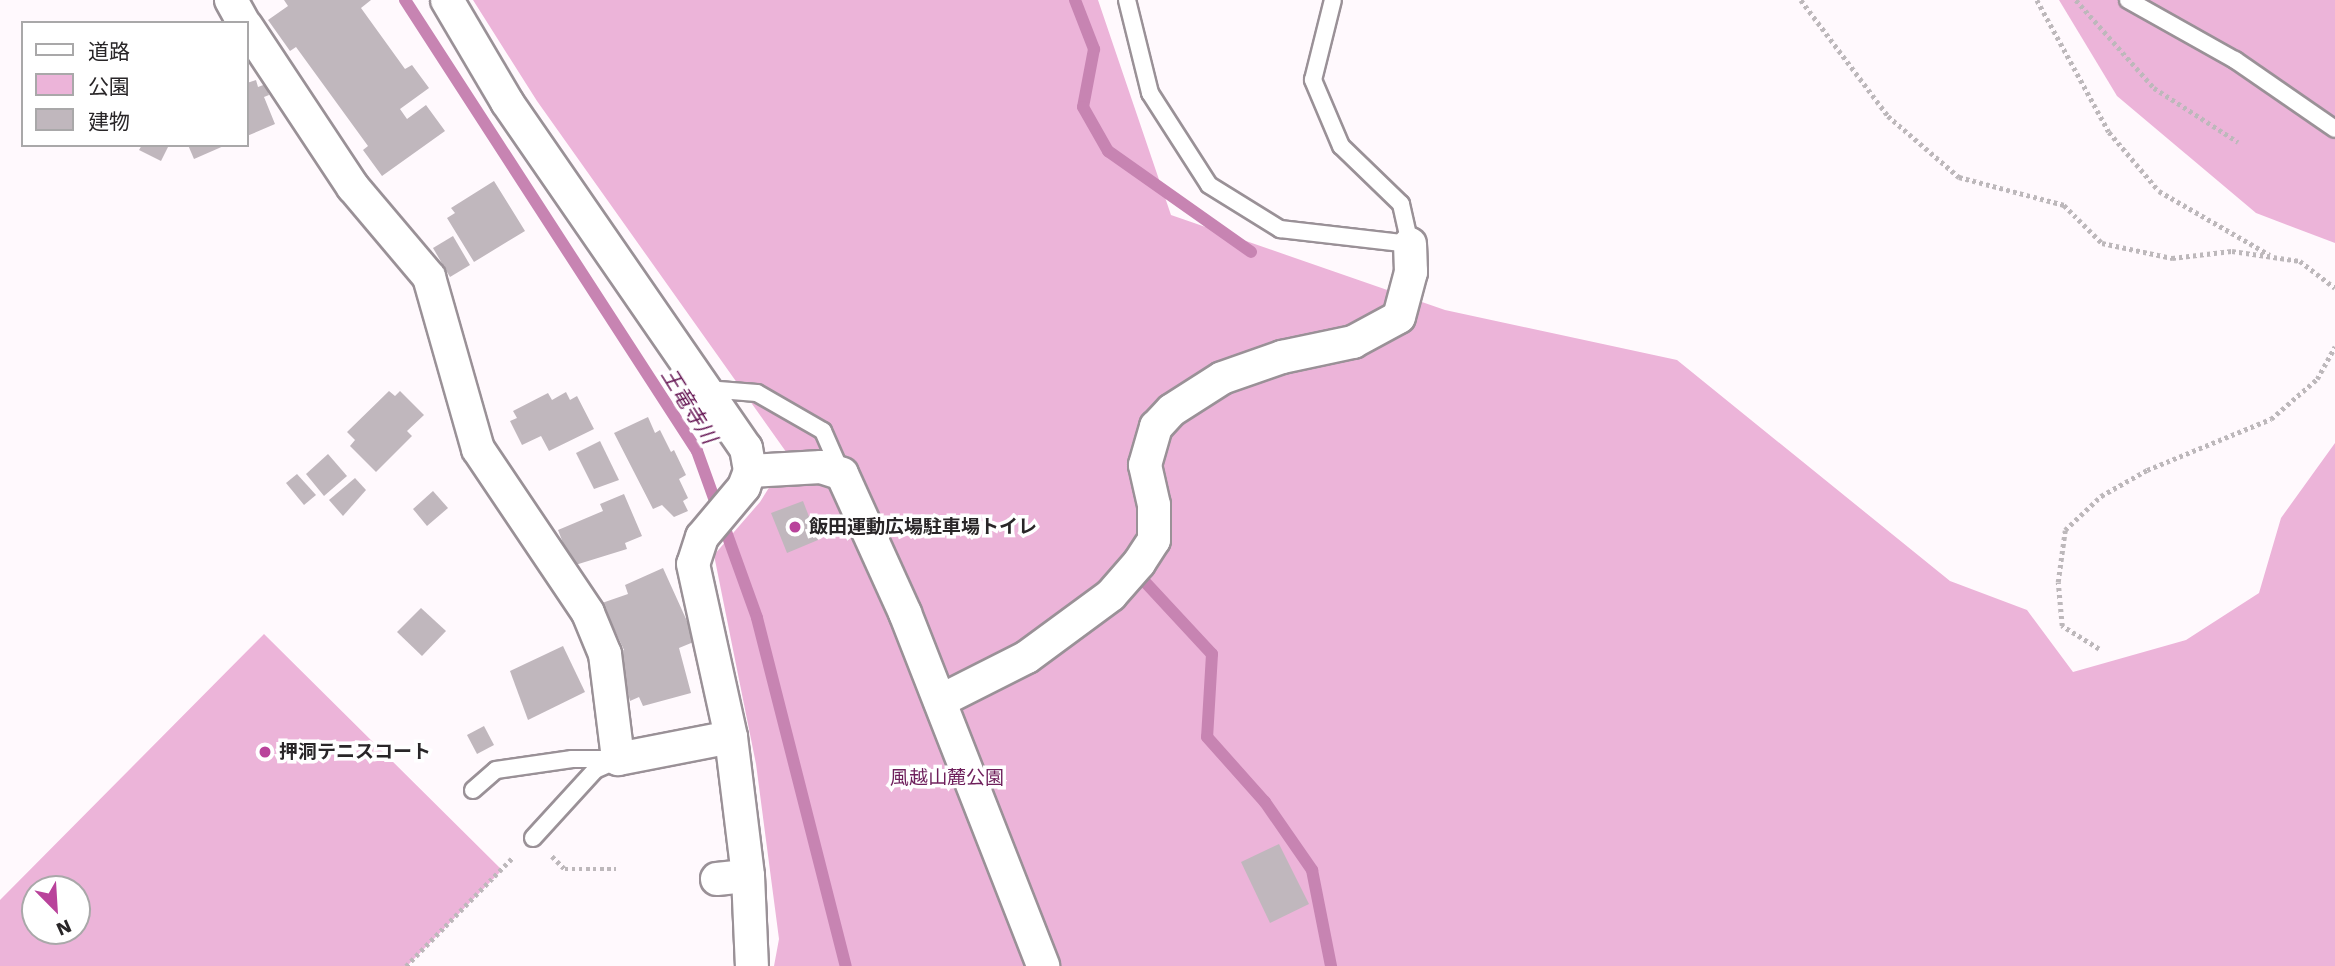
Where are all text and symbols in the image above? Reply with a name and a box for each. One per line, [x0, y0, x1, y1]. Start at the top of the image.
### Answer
legend [21, 21, 248, 147]
text: 道路 [88, 39, 130, 64]
text: 公園 [88, 74, 130, 99]
text: 建物 [88, 109, 130, 134]
water label: 王竜寺川 [656, 364, 722, 448]
place label: 飯田運動広場駐車場トイレ [809, 516, 1037, 538]
marker: 飯田運動広場駐車場トイレ [787, 519, 803, 535]
place label: 押洞テニスコート [279, 741, 431, 763]
marker: 押洞テニスコート [257, 744, 273, 760]
park label: 風越山麓公園 [890, 767, 1004, 789]
north arrow [21, 875, 91, 945]
text: N [53, 914, 75, 941]

